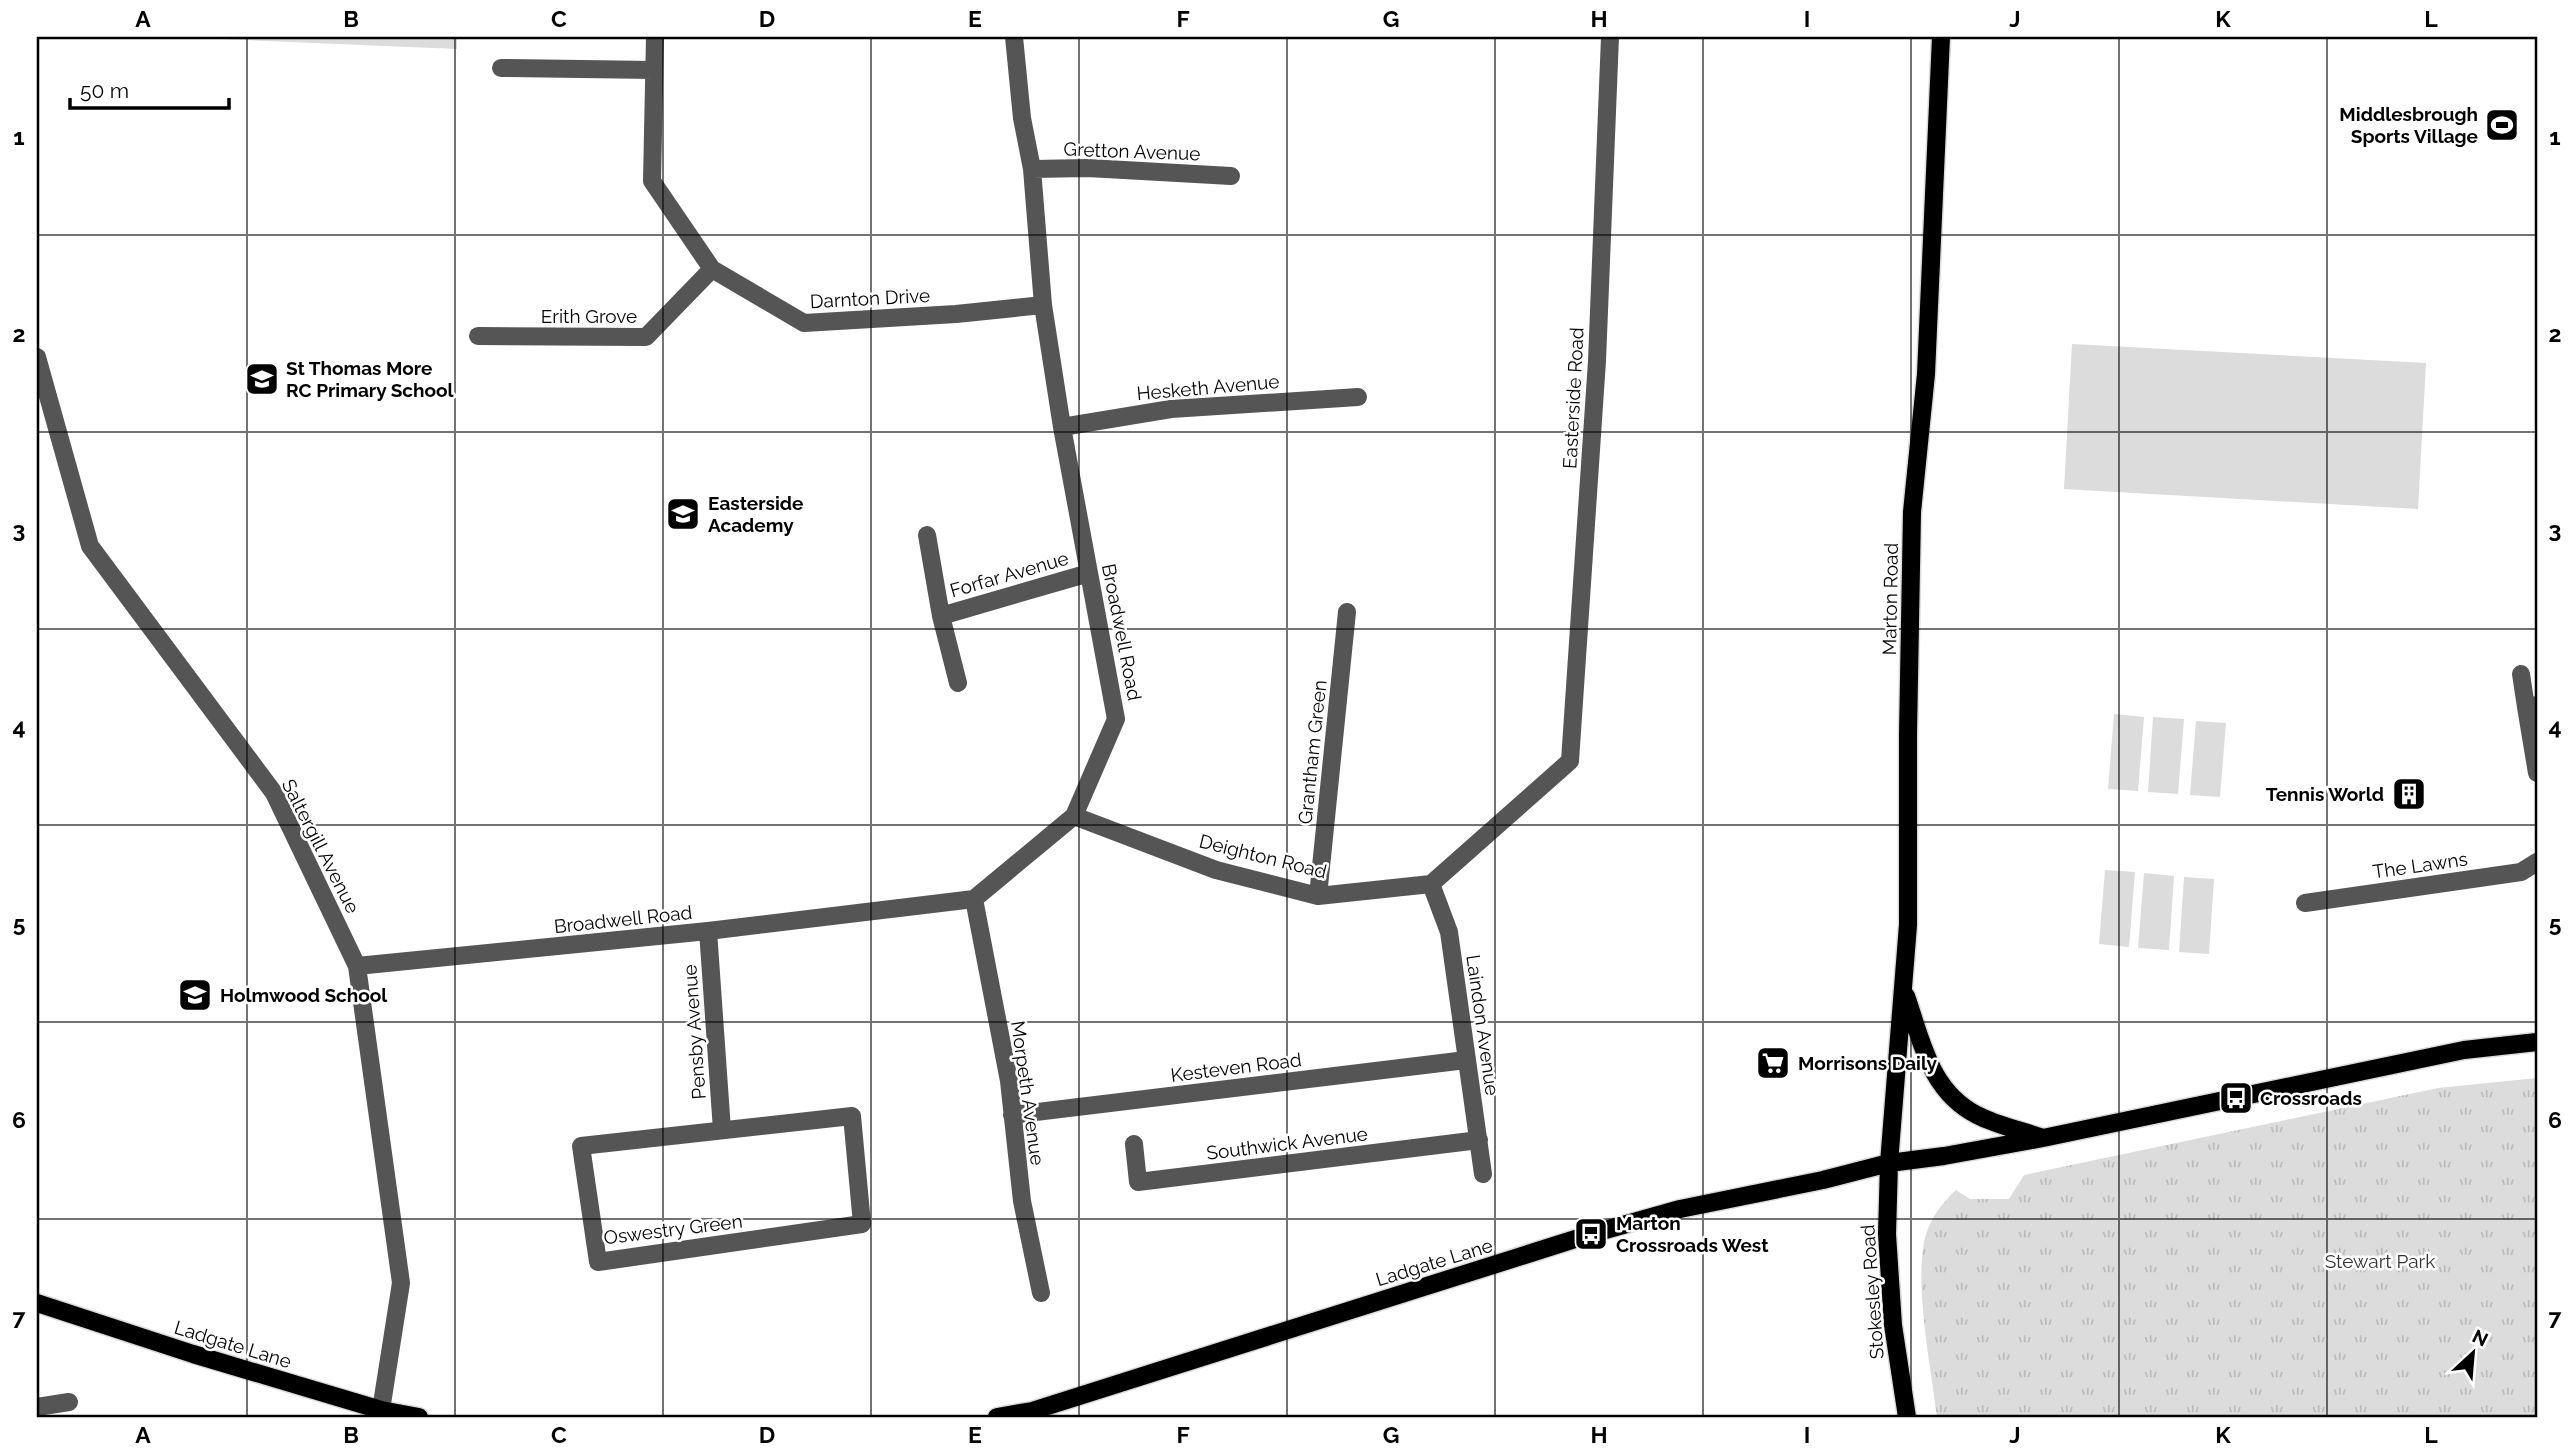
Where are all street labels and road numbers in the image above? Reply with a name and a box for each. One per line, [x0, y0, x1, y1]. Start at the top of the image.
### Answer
street label: Gretton Avenue [1063, 138, 1201, 164]
street label: Darnton Drive [809, 284, 931, 312]
street label: Erith Grove [541, 305, 637, 327]
street label: Easterside Road [1558, 327, 1588, 469]
street label: Hesketh Avenue [1136, 370, 1280, 404]
street label: Marton Road [1878, 543, 1902, 655]
street label: Forfar Avenue [947, 547, 1071, 601]
street label: Broadwell Road [1098, 562, 1146, 702]
street label: Grantham Green [1293, 679, 1331, 825]
street label: Saltergill Avenue [278, 775, 364, 917]
street label: Deighton Road [1197, 830, 1329, 882]
street label: The Lawns [2371, 847, 2469, 883]
street label: Broadwell Road [553, 901, 693, 937]
street label: Laindon Avenue [1462, 953, 1504, 1097]
street label: Pensby Avenue [678, 964, 710, 1100]
street label: Morpeth Avenue [1007, 1019, 1049, 1167]
street label: Kesteven Road [1169, 1048, 1303, 1086]
street label: Southwick Avenue [1205, 1122, 1369, 1164]
street label: Oswestry Green [602, 1210, 744, 1248]
street label: Stokesley Road [1856, 1224, 1888, 1360]
street label: Ladgate Lane [1373, 1234, 1495, 1290]
street label: Ladgate Lane [172, 1316, 294, 1372]

